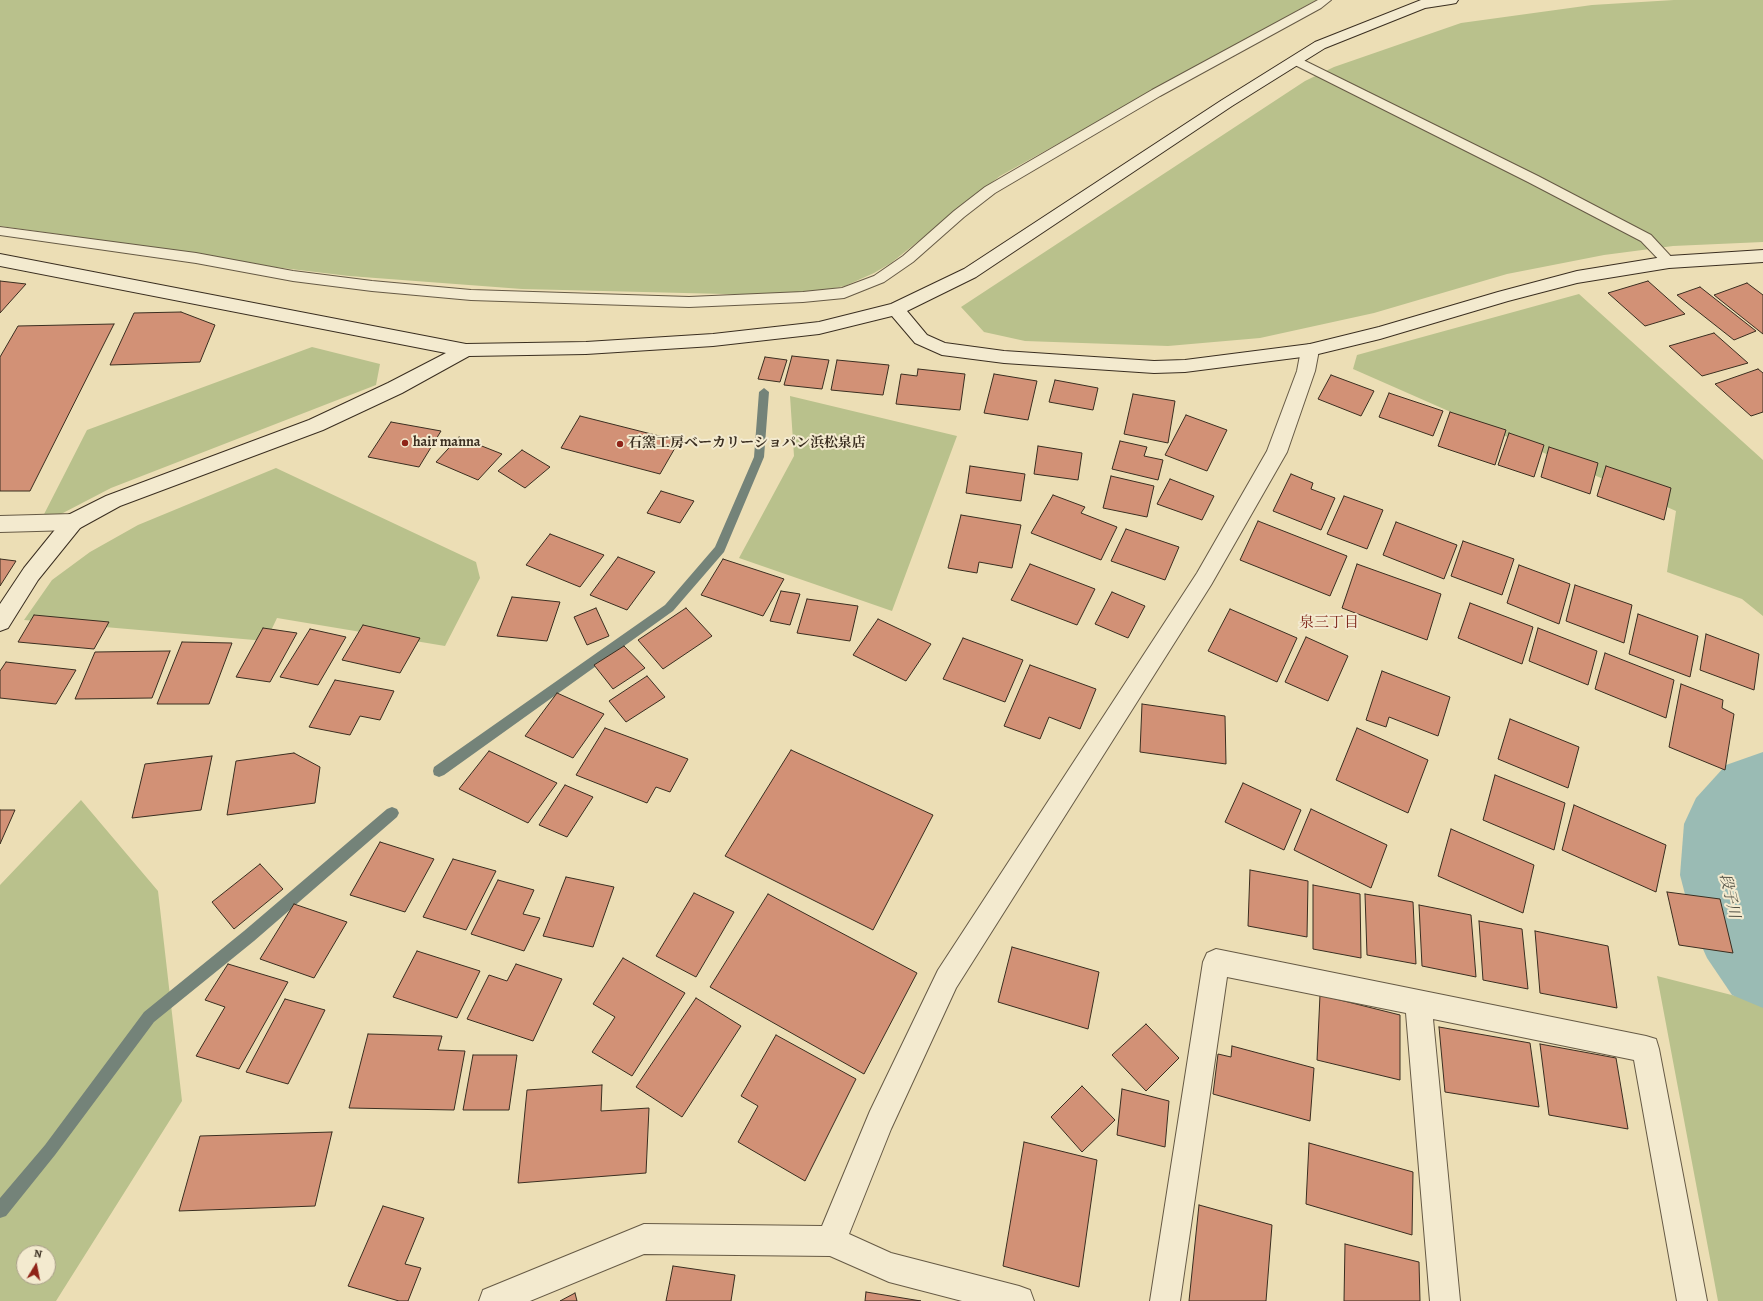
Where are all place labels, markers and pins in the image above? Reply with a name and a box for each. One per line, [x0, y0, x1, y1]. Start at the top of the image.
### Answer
place label: hair manna [413, 435, 481, 451]
place label: 石窯工房ベーカリーショパン浜松泉店 [628, 436, 866, 452]
marker: hair manna [400, 438, 410, 448]
marker: 石窯工房ベーカリーショパン浜松泉店 [615, 439, 625, 449]

